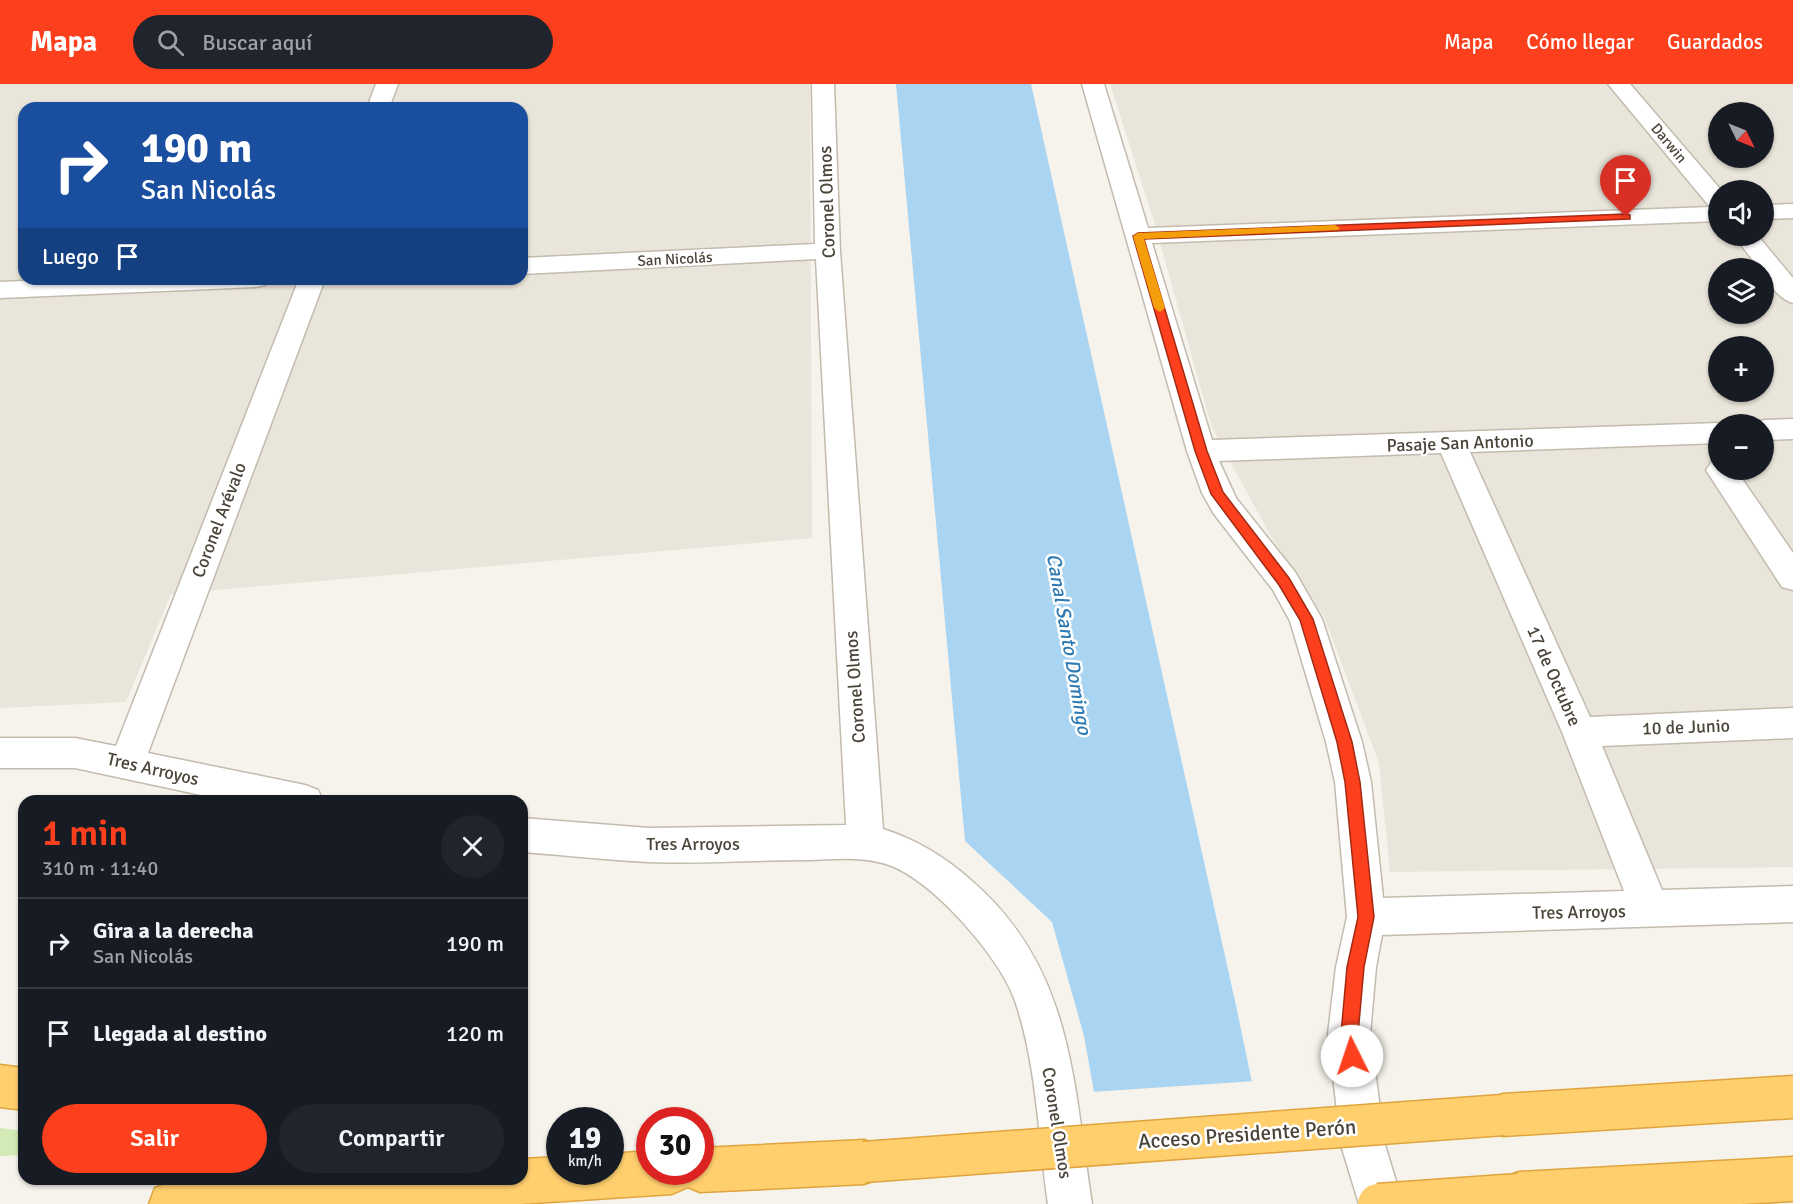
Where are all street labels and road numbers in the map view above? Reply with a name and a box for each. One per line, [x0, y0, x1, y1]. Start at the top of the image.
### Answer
street label: Darwin [1647, 119, 1691, 167]
street label: Coronel Olmos [814, 145, 840, 259]
street label: San Nicolás [637, 248, 713, 270]
street label: Pasaje San Antonio [1386, 429, 1534, 457]
street label: Coronel Arévalo [187, 459, 251, 581]
street label: 17 de Octubre [1522, 623, 1586, 729]
street label: Coronel Olmos [840, 630, 870, 744]
street label: 10 de Junio [1642, 714, 1730, 740]
street label: Tres Arroyos [105, 748, 201, 790]
street label: Tres Arroyos [646, 833, 740, 855]
street label: Tres Arroyos [1532, 900, 1626, 924]
street label: Coronel Olmos [1037, 1066, 1077, 1180]
street label: Acceso Presidente Perón [1137, 1113, 1357, 1155]

